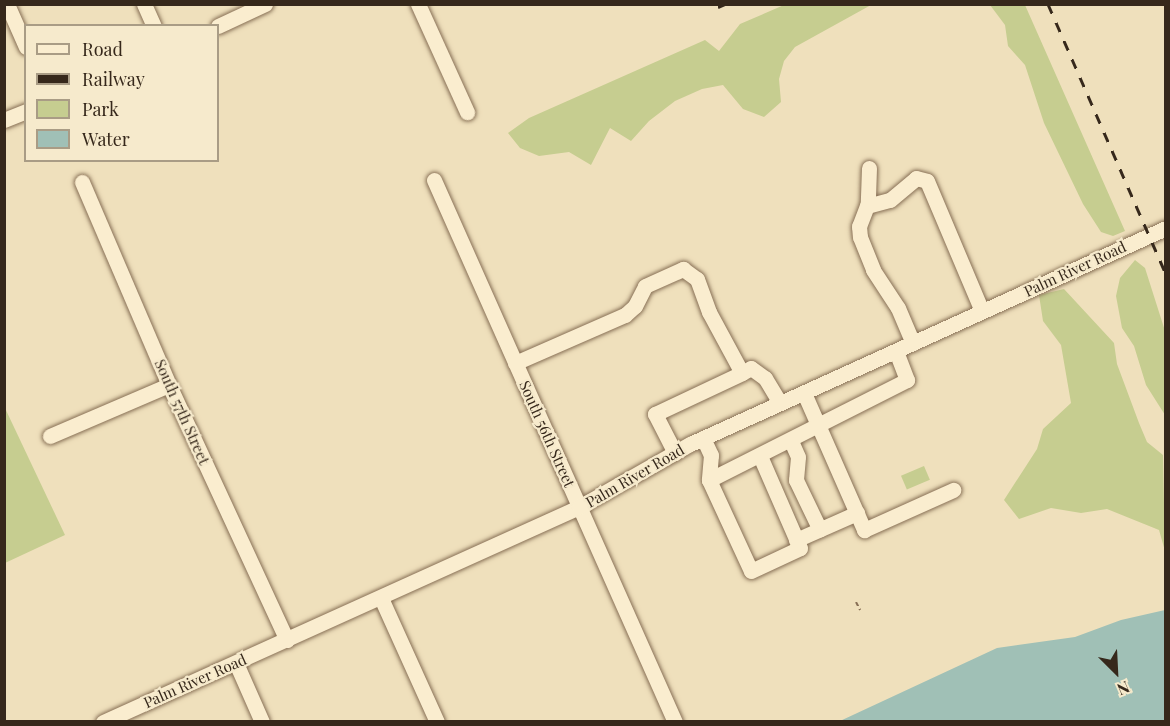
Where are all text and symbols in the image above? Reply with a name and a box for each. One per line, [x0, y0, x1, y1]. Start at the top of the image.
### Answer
legend [24, 24, 219, 162]
text: Road [82, 37, 123, 61]
text: Railway [82, 67, 145, 91]
text: Park [82, 97, 119, 121]
text: Water [82, 127, 130, 151]
street label: Palm River Road [1021, 237, 1129, 301]
street label: South 57th Street [151, 357, 213, 467]
street label: South 56th Street [515, 378, 579, 490]
street label: Palm River Road [582, 440, 688, 512]
north arrow [1086, 642, 1146, 702]
street label: Palm River Road [141, 650, 249, 712]
text: N [1114, 677, 1133, 701]

